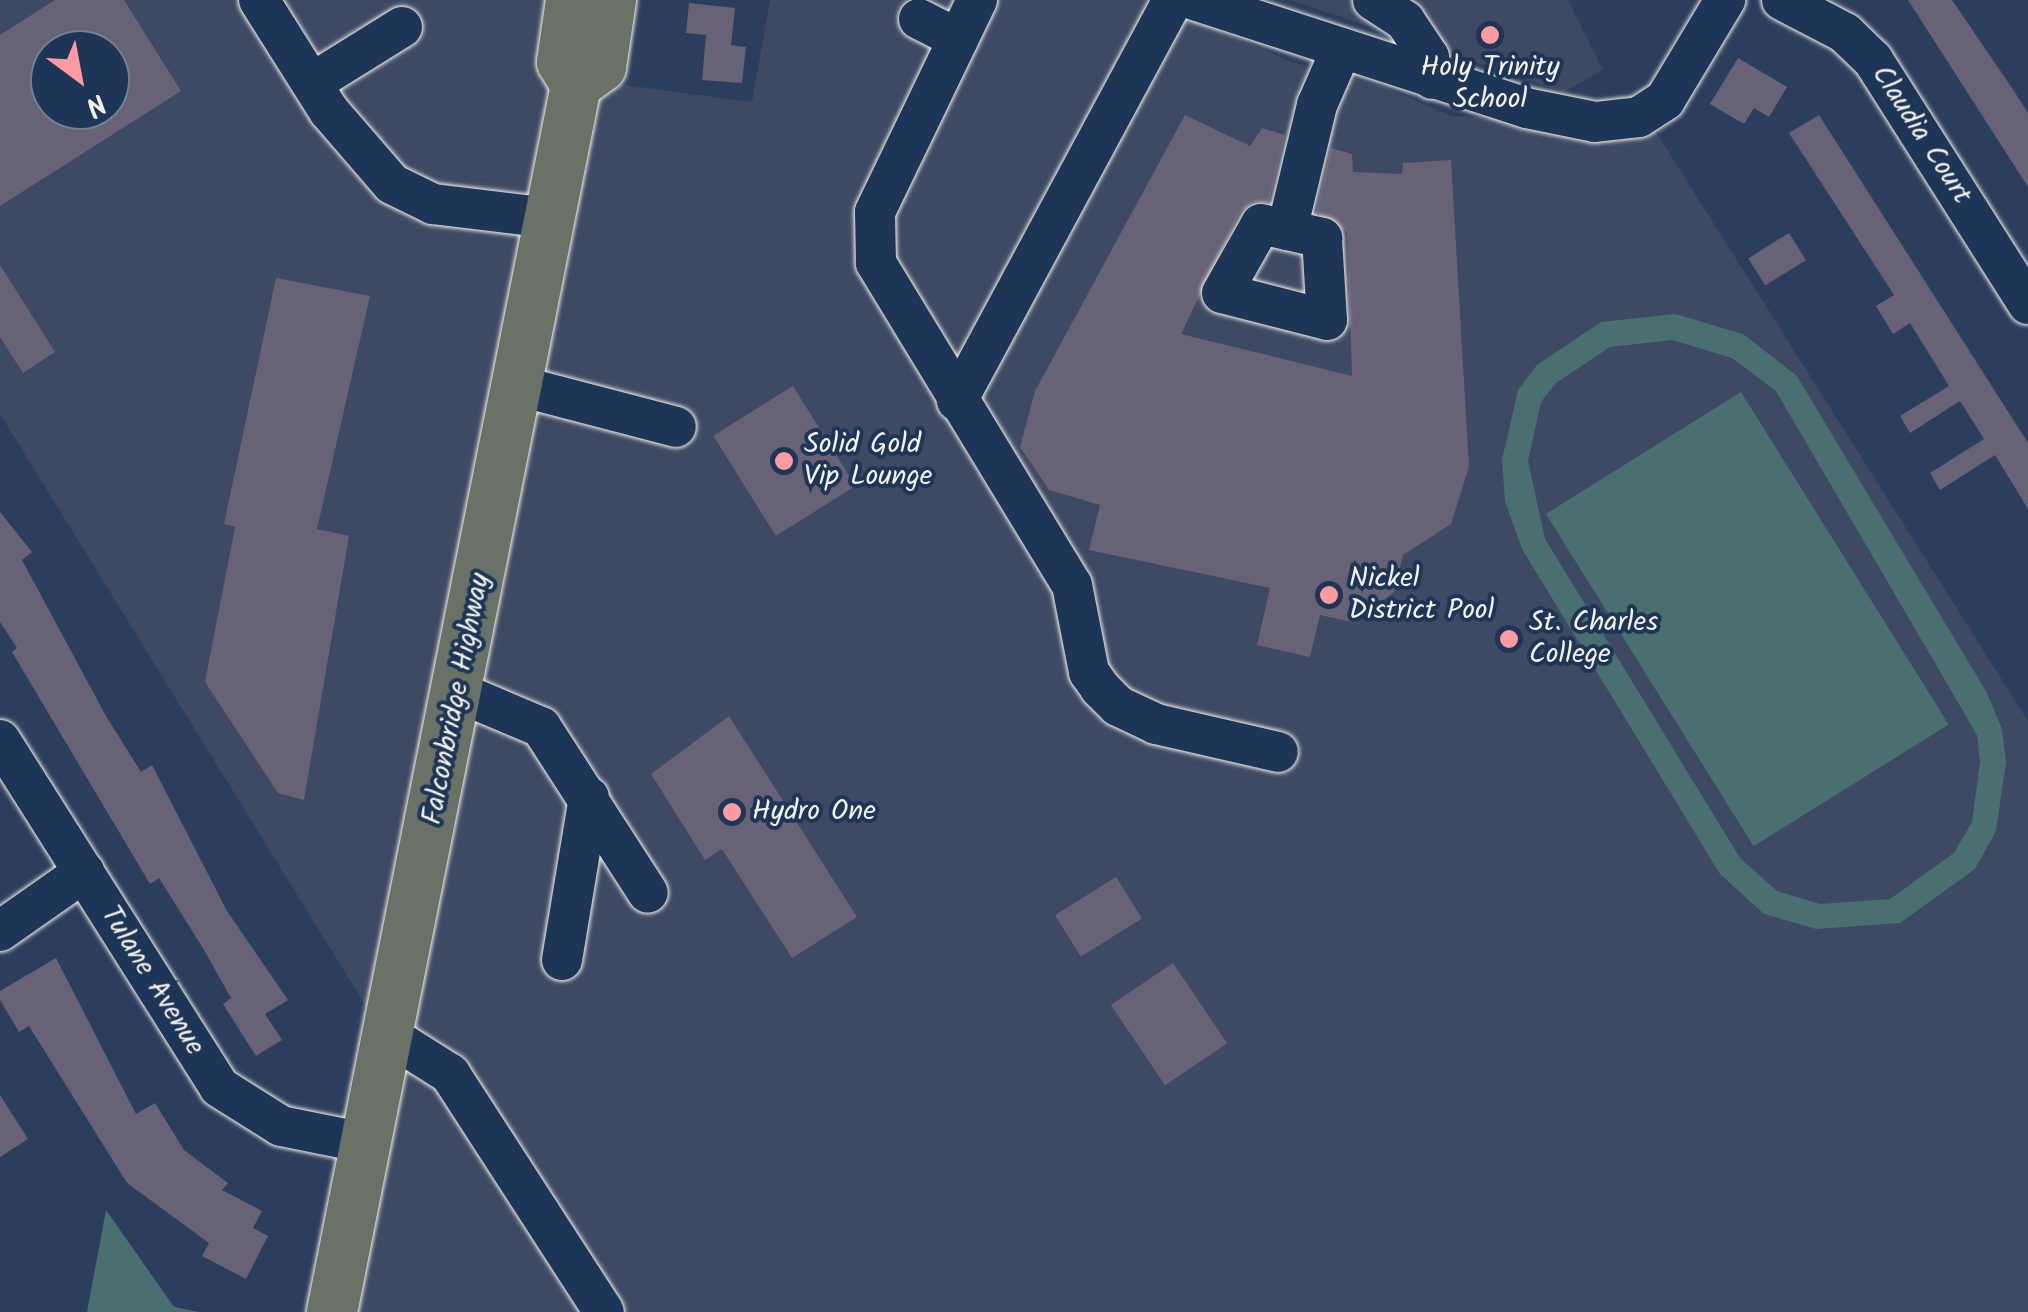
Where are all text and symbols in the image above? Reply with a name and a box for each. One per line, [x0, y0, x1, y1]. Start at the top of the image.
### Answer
marker: Holy Trinity School [1479, 24, 1501, 46]
north arrow [30, 30, 130, 130]
place label: Holy Trinity School [1420, 51, 1560, 117]
street label: Claudia Court [1864, 59, 1978, 211]
text: N [76, 80, 115, 128]
place label: Solid Gold Vip Lounge [804, 428, 932, 494]
marker: Solid Gold Vip Lounge [773, 450, 795, 472]
place label: Nickel District Pool [1349, 562, 1494, 628]
street label: Falconbridge Highway [416, 571, 498, 827]
marker: Nickel District Pool [1318, 584, 1340, 606]
place label: St. Charles College [1529, 606, 1658, 672]
marker: St. Charles College [1498, 628, 1520, 650]
place label: Hydro One [752, 795, 876, 829]
marker: Hydro One [721, 801, 743, 823]
street label: Tulane Avenue [93, 900, 211, 1062]

